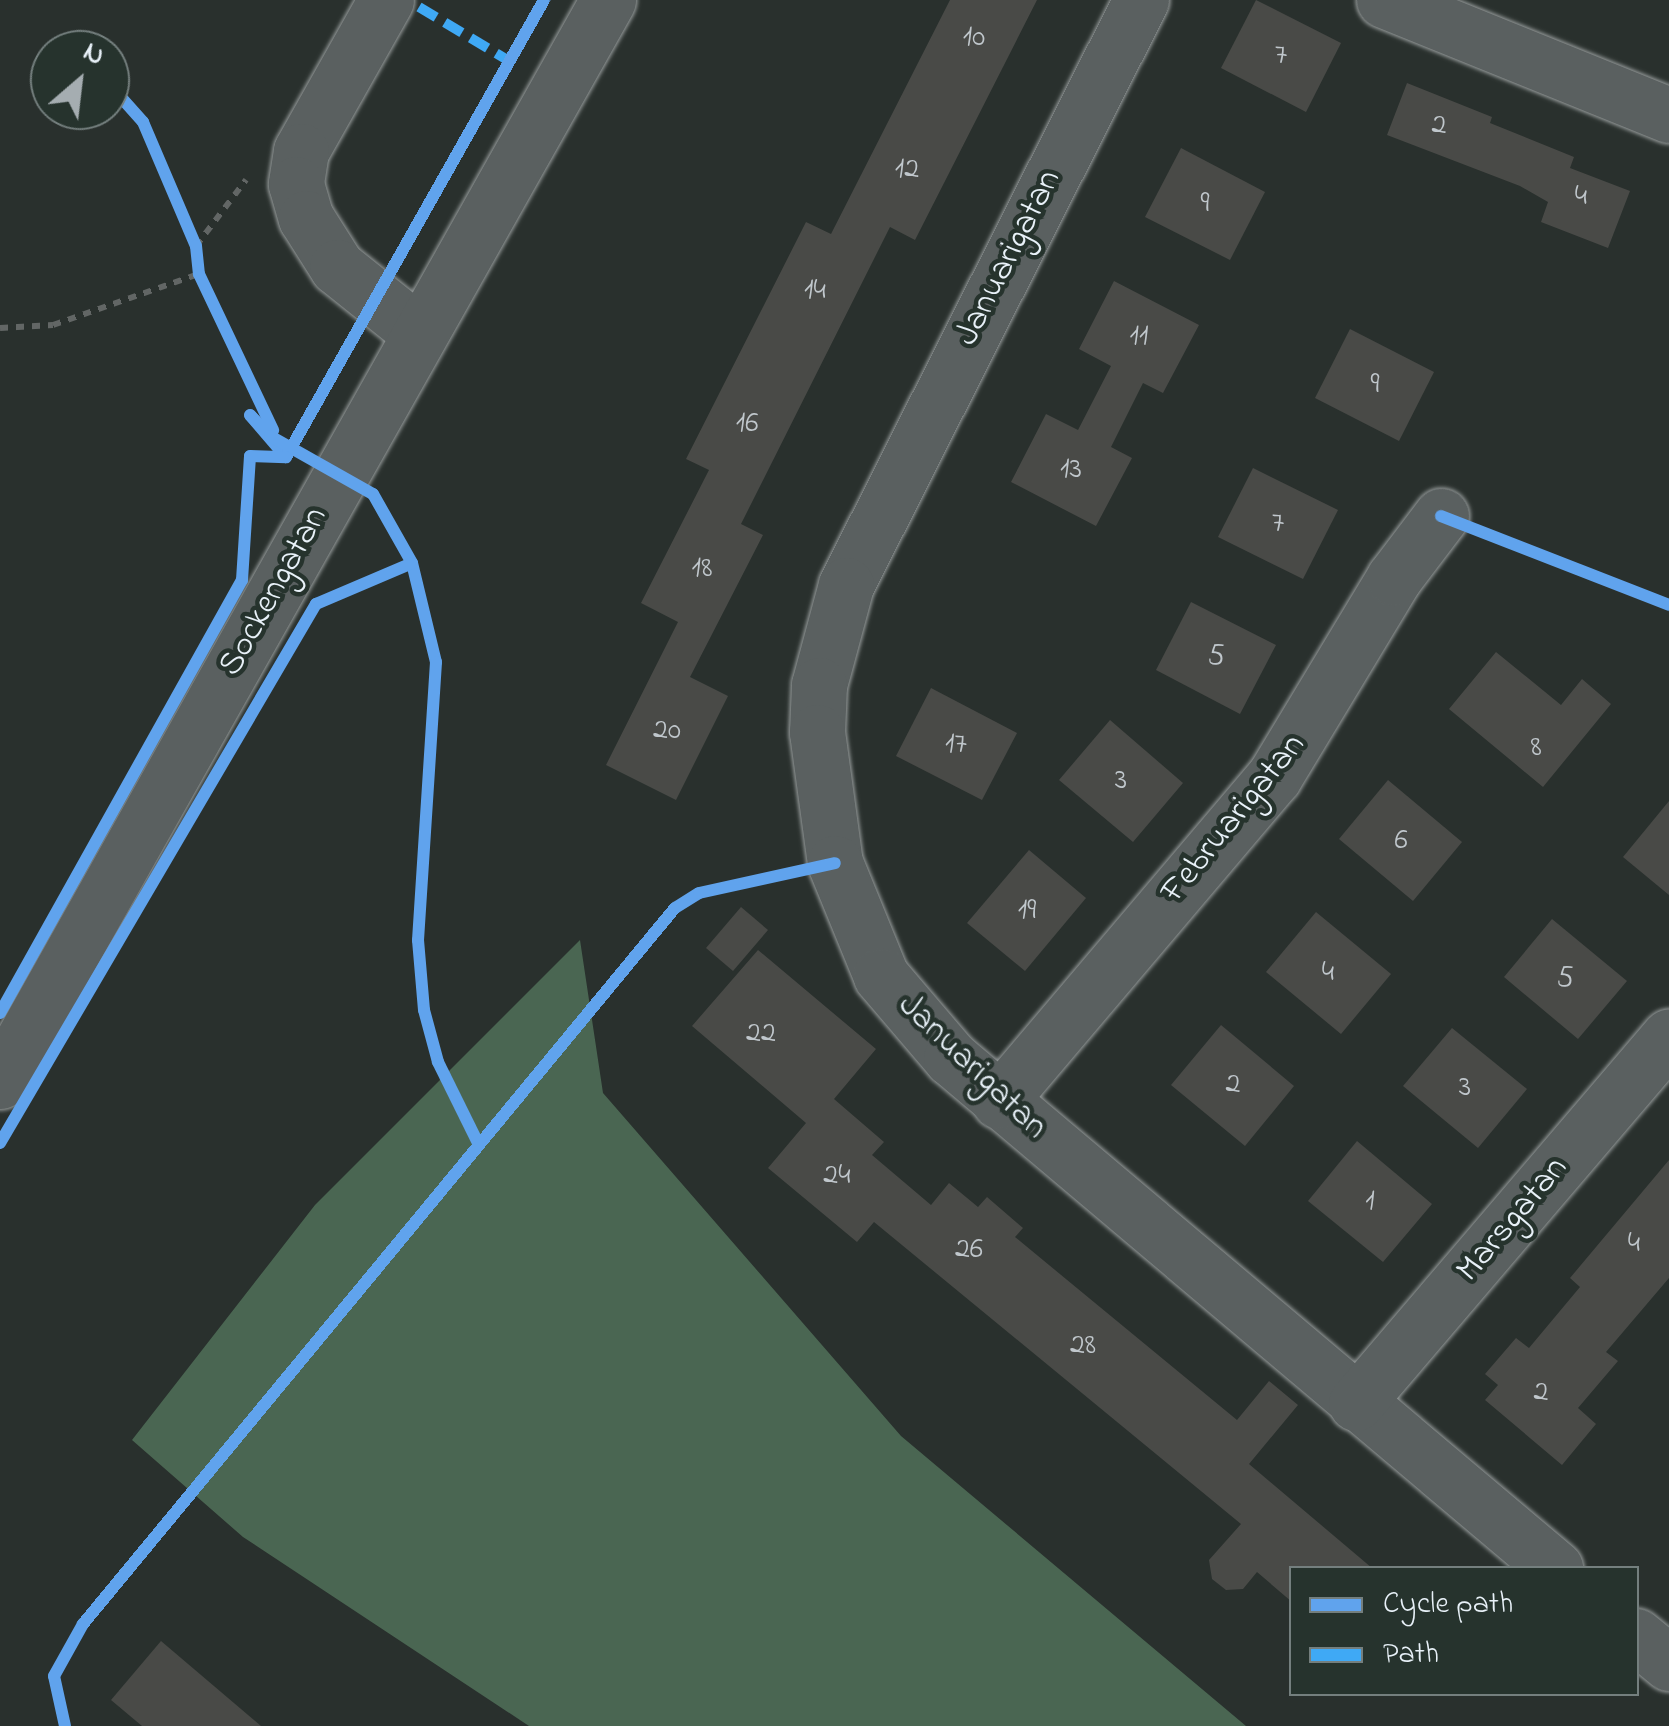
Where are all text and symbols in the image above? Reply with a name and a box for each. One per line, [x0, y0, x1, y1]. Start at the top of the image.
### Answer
house number: 10 [963, 20, 985, 56]
north arrow [30, 30, 130, 130]
text: N [75, 32, 111, 77]
house number: 7 [1275, 38, 1287, 74]
house number: 2 [1432, 108, 1446, 144]
house number: 12 [895, 152, 919, 188]
street label: Januarigatan [947, 163, 1071, 353]
house number: 4 [1575, 179, 1587, 215]
house number: 9 [1200, 186, 1210, 222]
house number: 14 [804, 273, 826, 309]
house number: 11 [1129, 319, 1149, 355]
house number: 9 [1370, 367, 1380, 403]
house number: 16 [736, 406, 758, 442]
house number: 13 [1060, 452, 1082, 488]
street label: Sockengatan [210, 500, 338, 684]
house number: 7 [1272, 506, 1284, 542]
house number: 18 [692, 551, 712, 587]
house number: 5 [1207, 639, 1225, 675]
house number: 20 [653, 713, 681, 749]
street label: Februarigatan [1153, 726, 1315, 912]
house number: 17 [945, 727, 967, 763]
house number: 8 [1530, 730, 1542, 766]
house number: 3 [1115, 763, 1127, 799]
house number: 6 [1394, 823, 1408, 859]
house number: 19 [1018, 893, 1036, 929]
house number: 4 [1322, 955, 1334, 991]
house number: 5 [1556, 961, 1574, 997]
street label: Januarigatan [888, 985, 1056, 1149]
house number: 22 [746, 1016, 776, 1052]
house number: 2 [1226, 1067, 1240, 1103]
house number: 3 [1459, 1070, 1471, 1106]
street label: Marsgatan [1448, 1149, 1578, 1291]
house number: 24 [823, 1158, 851, 1194]
house number: 1 [1365, 1184, 1375, 1220]
house number: 4 [1628, 1226, 1640, 1262]
house number: 26 [955, 1232, 983, 1268]
house number: 28 [1070, 1328, 1096, 1364]
house number: 2 [1534, 1375, 1548, 1411]
legend [1289, 1566, 1639, 1696]
text: Cycle path [1383, 1583, 1513, 1627]
text: Path [1383, 1633, 1439, 1677]

